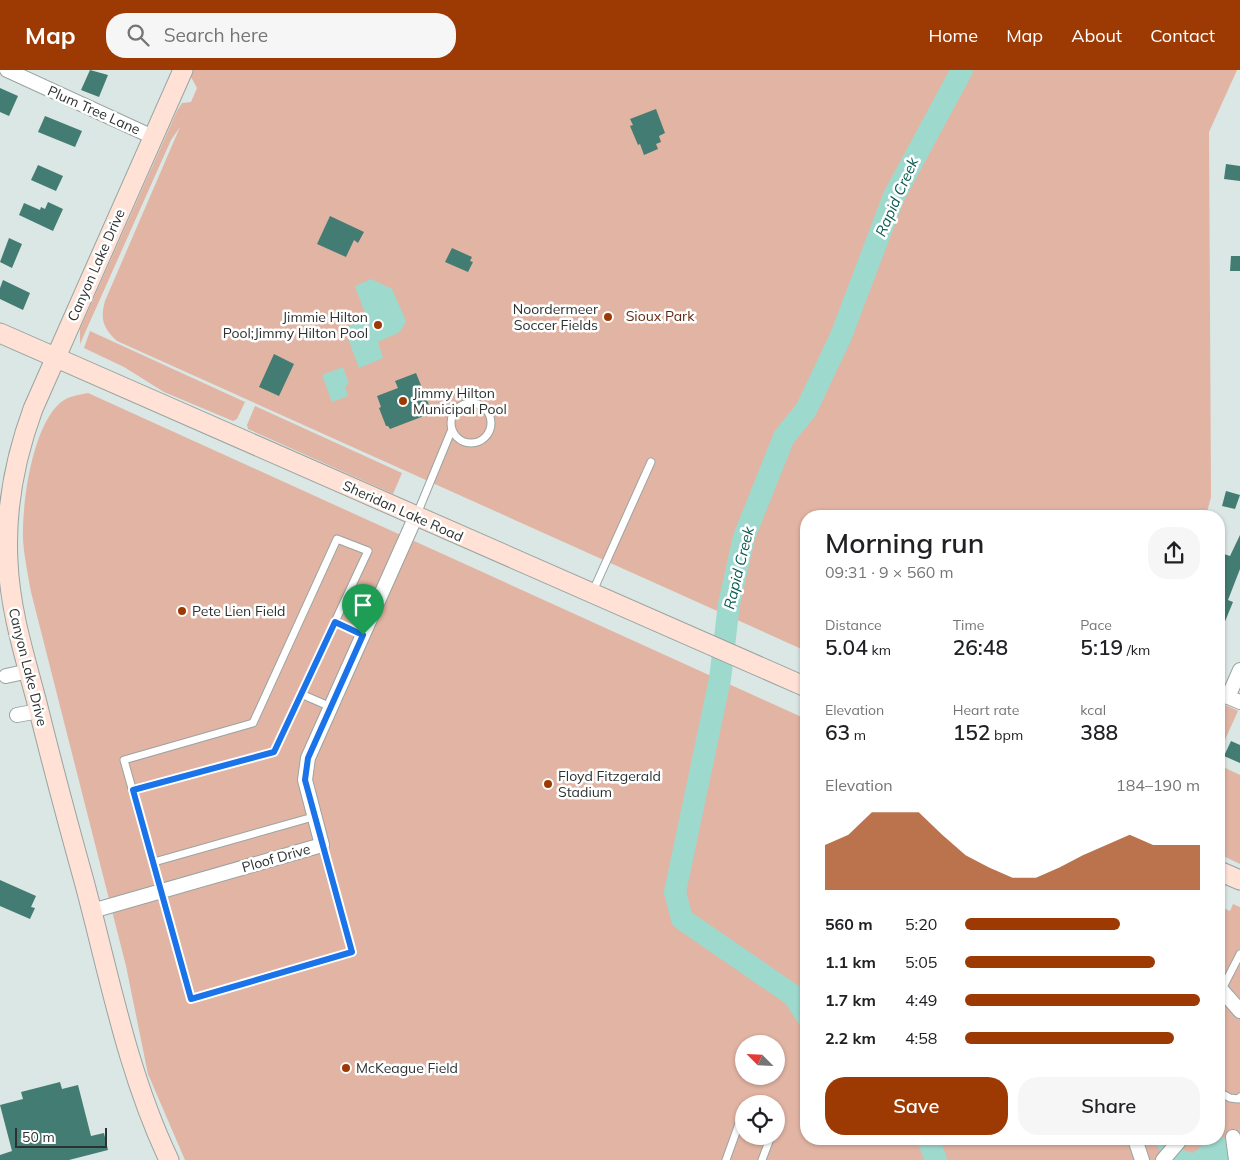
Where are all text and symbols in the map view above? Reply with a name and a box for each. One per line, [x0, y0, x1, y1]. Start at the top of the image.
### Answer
search box [106, 13, 456, 58]
text: Map [25, 20, 76, 50]
icon: search [124, 21, 152, 49]
text: Search here [164, 23, 268, 47]
text: Home [928, 24, 978, 47]
text: Map [1006, 24, 1043, 47]
text: About [1071, 24, 1122, 47]
text: Contact [1150, 24, 1215, 47]
street label: Plum Tree Lane [45, 82, 143, 138]
water label: Rapid Creek [871, 153, 923, 239]
street label: Canyon Lake Drive [63, 206, 129, 324]
place label: Noordermeer Soccer Fields [513, 300, 599, 334]
park label: Sioux Park [626, 307, 695, 325]
place label: Jimmie Hilton Pool;Jimmy Hilton Pool [223, 308, 368, 342]
marker: Noordermeer Soccer Fields [602, 311, 614, 323]
marker: Jimmie Hilton Pool;Jimmy Hilton Pool [372, 319, 384, 331]
place label: Jimmy Hilton Municipal Pool [413, 384, 507, 418]
marker: Jimmy Hilton Municipal Pool [397, 395, 409, 407]
street label: Sheridan Lake Road [340, 476, 466, 546]
water label: Rapid Creek [719, 523, 758, 611]
text: Morning run [825, 525, 984, 560]
button: share [1148, 527, 1200, 579]
text: 09:31 · 9 × 560 m [825, 562, 954, 582]
pin [342, 584, 384, 635]
icon: arrive [349, 591, 377, 619]
place label: Pete Lien Field [192, 602, 286, 620]
marker: Pete Lien Field [176, 605, 188, 617]
street label: Canyon Lake Drive [5, 606, 51, 728]
text: Distance [825, 616, 882, 634]
text: Time [953, 616, 984, 634]
text: Pace [1080, 616, 1112, 634]
text: 5.04 [825, 634, 868, 660]
text: 26:48 [953, 634, 1008, 660]
text: 5:19 [1080, 634, 1123, 660]
text: km [868, 641, 891, 659]
text: /km [1123, 641, 1150, 659]
text: Elevation [825, 701, 884, 719]
text: Heart rate [953, 701, 1019, 719]
text: kcal [1080, 701, 1106, 719]
text: 63 [825, 719, 850, 745]
text: 152 [953, 719, 990, 745]
text: 388 [1080, 719, 1118, 745]
text: m [850, 726, 866, 744]
text: bpm [990, 726, 1023, 744]
place label: Floyd Fitzgerald Stadium [558, 767, 661, 801]
text: Elevation [825, 775, 893, 795]
text: 184–190 m [1116, 775, 1200, 795]
marker: Floyd Fitzgerald Stadium [542, 778, 554, 790]
street label: Ploof Drive [240, 840, 312, 876]
text: 560 m [825, 914, 873, 934]
text: 5:20 [905, 914, 937, 934]
text: 1.1 km [825, 952, 876, 972]
text: 5:05 [905, 952, 937, 972]
text: 1.7 km [825, 990, 876, 1010]
text: 4:49 [905, 990, 937, 1010]
text: 2.2 km [825, 1028, 876, 1048]
text: 4:58 [905, 1028, 937, 1048]
north arrow [735, 1035, 785, 1085]
map controls [735, 1035, 785, 1145]
place label: McKeague Field [356, 1059, 458, 1077]
marker: McKeague Field [340, 1062, 352, 1074]
button: Save [825, 1077, 1008, 1135]
button: Share [1018, 1077, 1200, 1135]
button: locate [735, 1095, 785, 1145]
scale bar [15, 1125, 108, 1148]
text: 50 m [22, 1128, 55, 1146]

